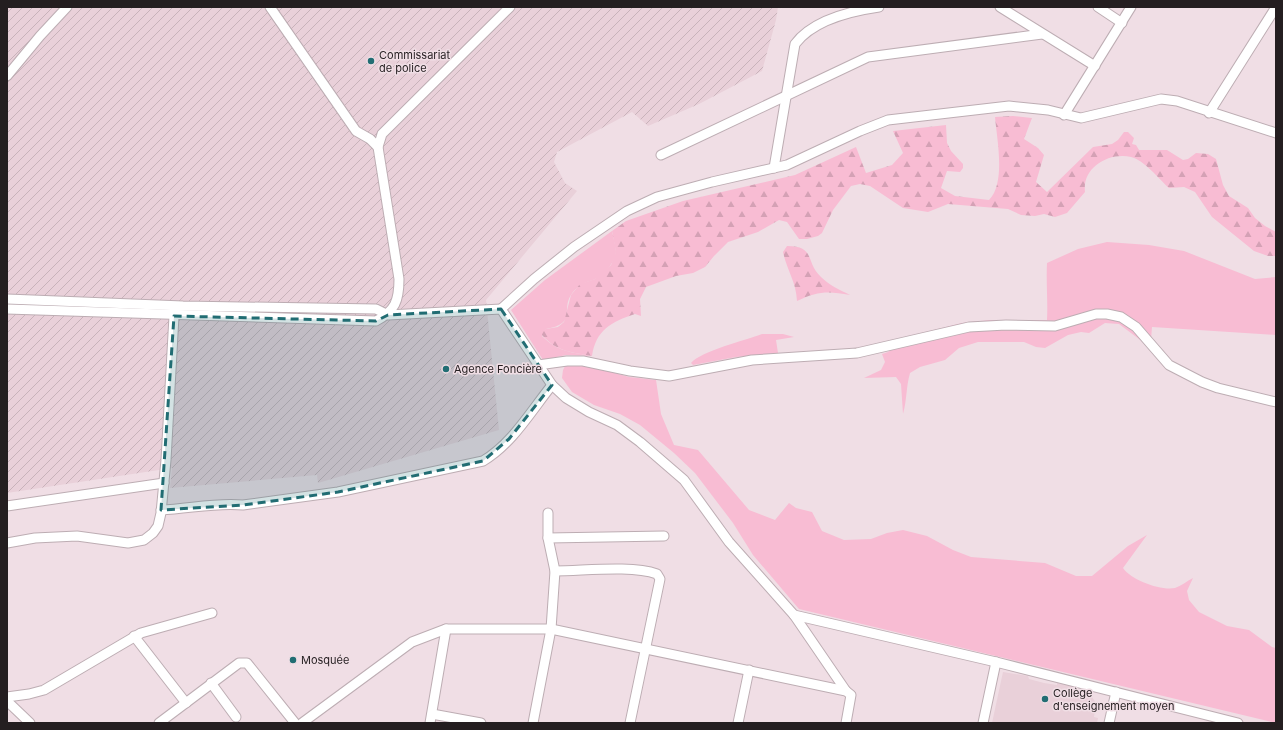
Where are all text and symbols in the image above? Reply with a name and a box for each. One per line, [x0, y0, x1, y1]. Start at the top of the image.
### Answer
place label: Commissariat de police [379, 48, 451, 75]
marker: Commissariat de police [366, 56, 376, 66]
place label: Agence Foncière [454, 362, 542, 376]
marker: Agence Foncière [441, 364, 451, 374]
place label: Mosquée [301, 653, 349, 667]
marker: Mosquée [288, 655, 298, 665]
place label: Collège d'enseignement moyen [1053, 686, 1174, 713]
marker: Collège d'enseignement moyen [1040, 694, 1050, 704]

